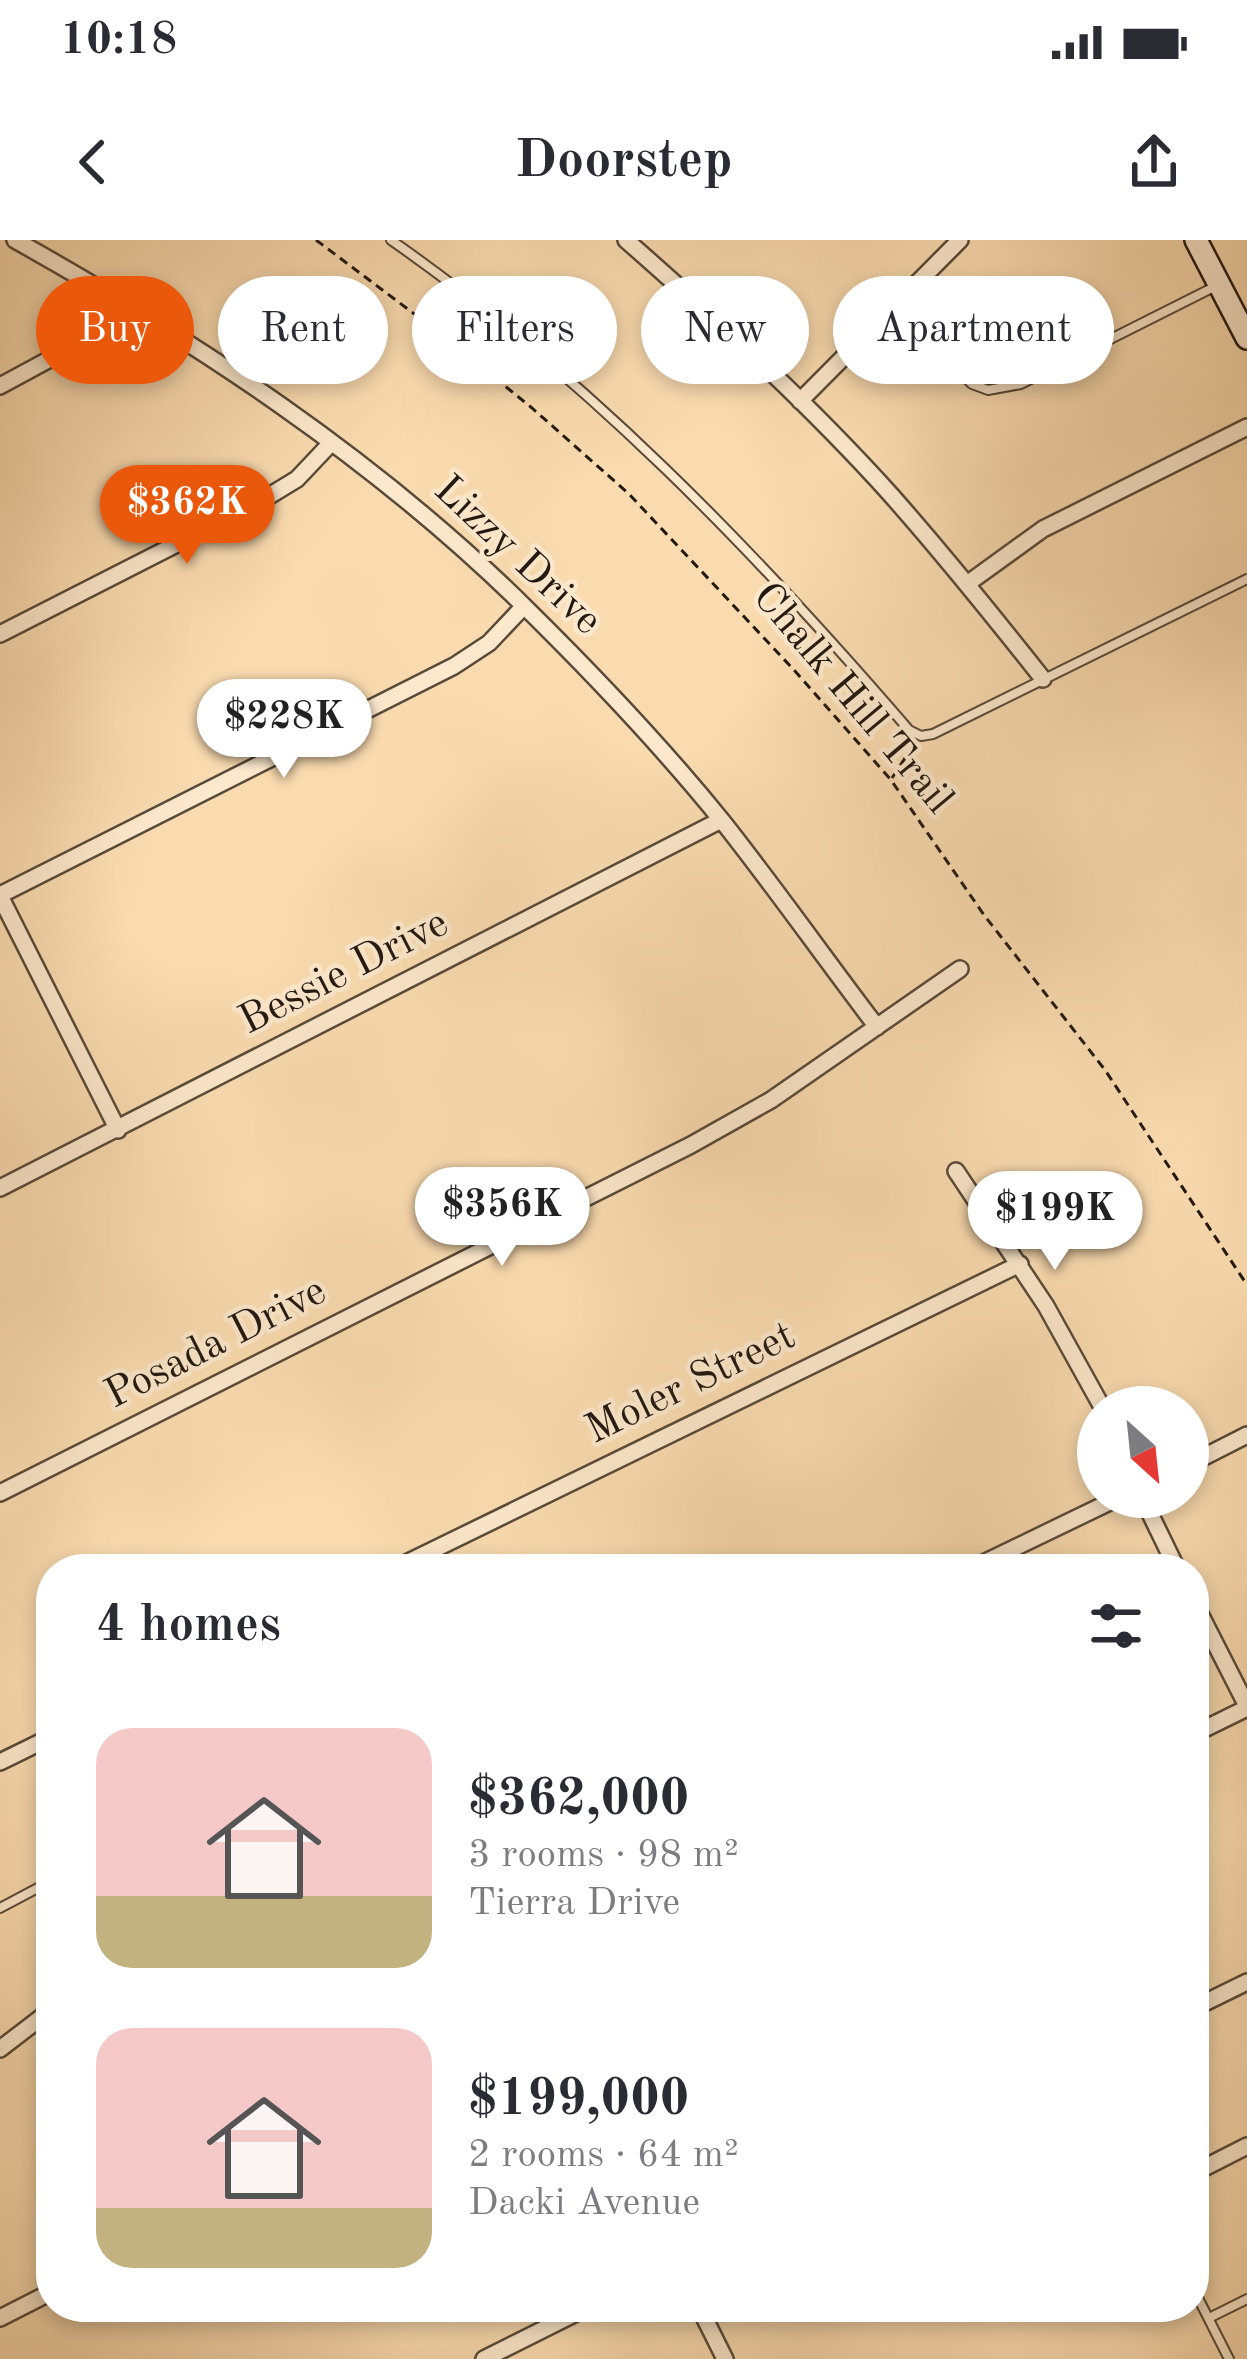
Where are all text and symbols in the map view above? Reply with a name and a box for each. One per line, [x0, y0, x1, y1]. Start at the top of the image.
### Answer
text: 10:18 [60, 19, 177, 64]
icon: back [60, 129, 126, 195]
icon: share [1121, 129, 1187, 195]
text: Doorstep [514, 135, 733, 189]
chip: Buy [36, 276, 194, 384]
chip: Rent [218, 276, 388, 384]
chip: Filters [412, 276, 617, 384]
chip: New [641, 276, 809, 384]
chip: Apartment [833, 276, 1114, 384]
pin: $362K [103, 465, 271, 567]
street label: Lizzy Drive [425, 469, 609, 643]
text: $362K [127, 484, 247, 523]
street label: Chalk Hill Trail [744, 576, 960, 822]
pin: $228K [200, 679, 368, 781]
text: $228K [224, 698, 344, 737]
street label: Bessie Drive [233, 903, 455, 1043]
pin: $356K [418, 1167, 586, 1269]
pin: $199K [971, 1171, 1139, 1273]
text: $356K [442, 1186, 562, 1225]
text: $199K [995, 1190, 1115, 1229]
street label: Posada Drive [99, 1270, 333, 1418]
street label: Moler Street [580, 1315, 802, 1453]
north arrow [1077, 1386, 1209, 1518]
map controls [1077, 1386, 1209, 1518]
icon: filters [1083, 1593, 1149, 1659]
text: 4 homes [96, 1601, 281, 1652]
text: $362,000 [468, 1775, 689, 1826]
icon: home [192, 1776, 336, 1920]
text: 3 rooms · 98 m² [468, 1836, 739, 1875]
text: Tierra Drive [468, 1884, 680, 1923]
text: $199,000 [468, 2075, 689, 2126]
icon: home [192, 2076, 336, 2220]
text: 2 rooms · 64 m² [468, 2136, 739, 2175]
text: Dacki Avenue [468, 2184, 700, 2223]

